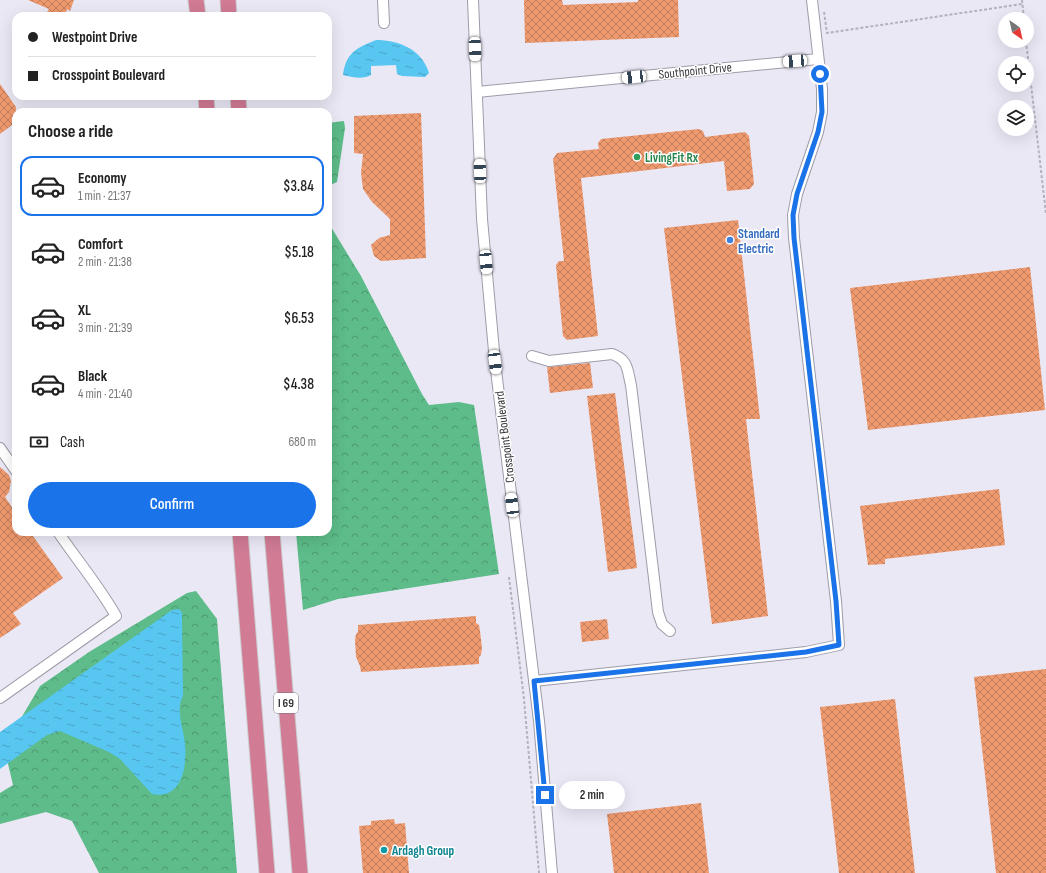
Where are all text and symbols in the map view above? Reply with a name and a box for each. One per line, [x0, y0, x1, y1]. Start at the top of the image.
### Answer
north arrow [998, 12, 1034, 48]
map controls [998, 12, 1034, 136]
text: Westpoint Drive [52, 28, 137, 47]
car [469, 37, 481, 61]
car [783, 54, 807, 68]
button: locate [998, 56, 1034, 92]
street label: Southpoint Drive [658, 59, 732, 83]
route start [811, 65, 829, 83]
text: Crosspoint Boulevard [52, 66, 165, 85]
car [621, 70, 647, 84]
button: layers [998, 100, 1034, 136]
text: Choose a ride [28, 121, 113, 142]
place label: LivingFit Rx [645, 150, 699, 166]
marker: LivingFit Rx [632, 152, 642, 162]
car [474, 159, 486, 183]
icon: car [30, 168, 66, 204]
text: Economy [78, 169, 127, 188]
text: $3.84 [283, 177, 314, 196]
text: 1 min · 21:37 [78, 188, 131, 204]
place label: Standard Electric [738, 226, 780, 257]
icon: car [30, 234, 66, 270]
text: Comfort [78, 235, 123, 254]
marker: Standard Electric [725, 235, 735, 245]
text: $5.18 [284, 243, 314, 262]
car [479, 250, 493, 274]
text: 2 min · 21:38 [78, 254, 132, 270]
icon: car [30, 300, 66, 336]
text: XL [78, 301, 91, 320]
text: $6.53 [284, 309, 314, 328]
text: 3 min · 21:39 [78, 320, 132, 336]
car [488, 349, 502, 375]
icon: car [30, 366, 66, 402]
text: Black [78, 367, 107, 386]
text: $4.38 [283, 375, 314, 394]
text: 4 min · 21:40 [78, 386, 132, 402]
street label: Crosspoint Boulevard [491, 390, 519, 484]
icon: cash [28, 431, 50, 453]
text: Cash [60, 433, 85, 452]
text: 680 m [288, 434, 316, 450]
button: Confirm [28, 482, 316, 528]
car [505, 492, 519, 518]
road number: I 69 [274, 693, 298, 713]
callout: 2 min [559, 781, 625, 809]
route end [536, 786, 554, 804]
text: 2 min [580, 787, 604, 803]
place label: Ardagh Group [391, 843, 455, 859]
marker: Ardagh Group [379, 845, 389, 855]

